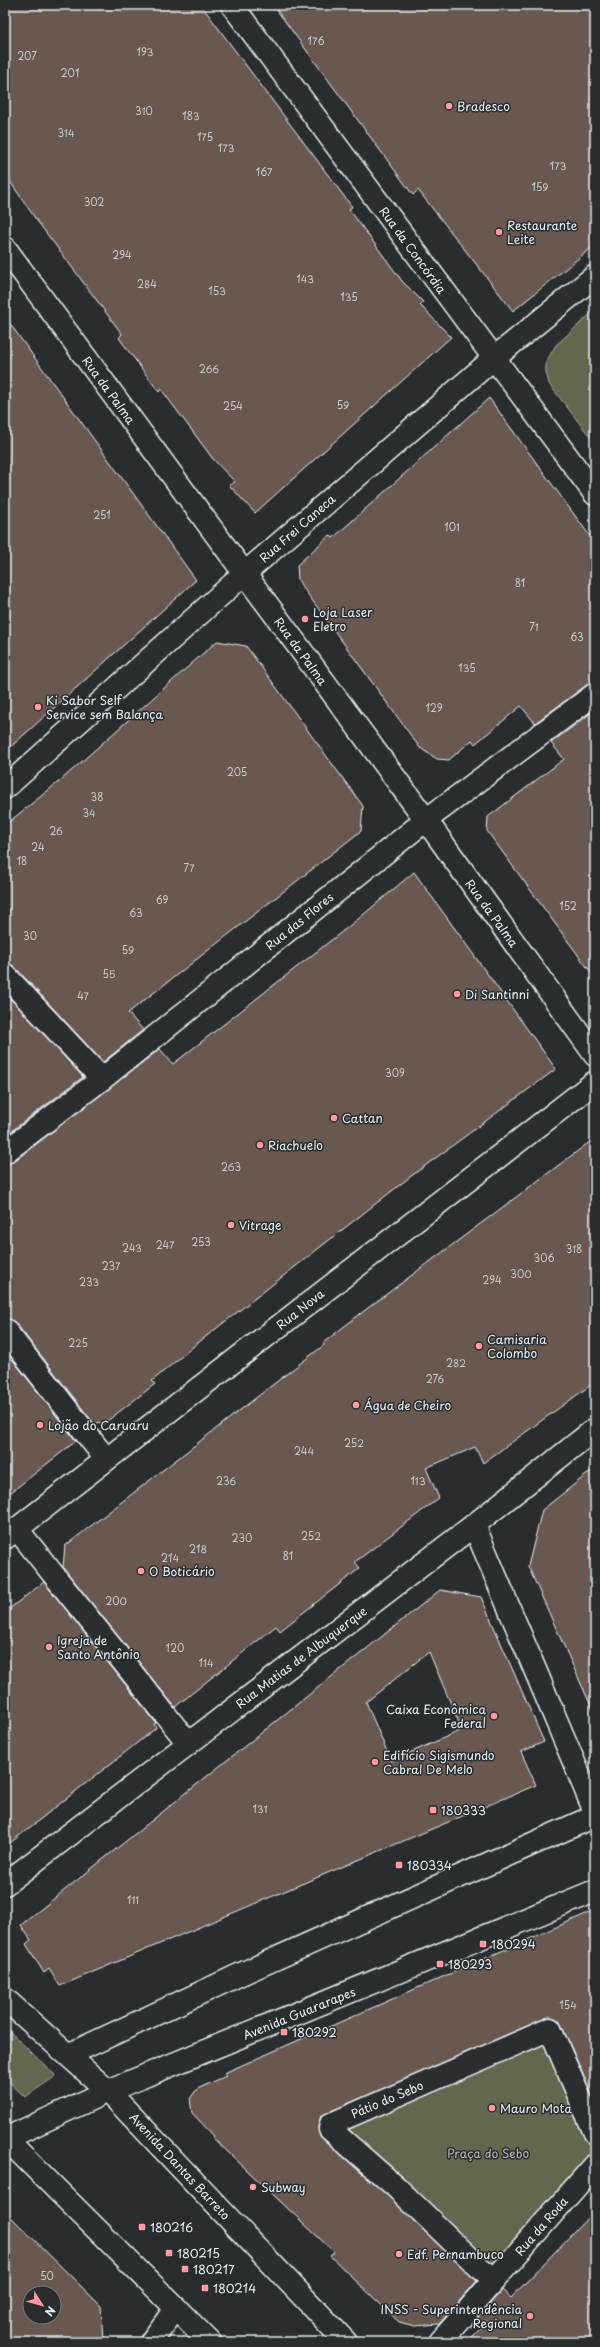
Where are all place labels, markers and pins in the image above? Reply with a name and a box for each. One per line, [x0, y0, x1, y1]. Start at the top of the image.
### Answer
place label: Bradesco [457, 97, 510, 115]
marker: Bradesco [444, 101, 454, 111]
place label: Restaurante Leite [507, 216, 578, 248]
marker: Restaurante Leite [494, 227, 504, 237]
place label: Loja Laser Eletro [313, 603, 373, 635]
marker: Loja Laser Eletro [300, 614, 310, 624]
place label: Ki Sabor Self Service sem Balança [46, 691, 164, 723]
marker: Ki Sabor Self Service sem Balança [33, 702, 43, 712]
place label: Di Santinni [465, 985, 529, 1003]
marker: Di Santinni [452, 989, 462, 999]
place label: Cattan [342, 1109, 383, 1127]
marker: Cattan [329, 1113, 339, 1123]
place label: Riachuelo [268, 1136, 323, 1154]
marker: Riachuelo [255, 1140, 265, 1150]
place label: Vitrage [239, 1216, 281, 1234]
marker: Vitrage [226, 1220, 236, 1230]
place label: Camisaria Colombo [487, 1330, 547, 1362]
marker: Camisaria Colombo [474, 1341, 484, 1351]
place label: Água de Cheiro [364, 1396, 451, 1414]
marker: Água de Cheiro [351, 1400, 361, 1410]
place label: Lojão do Caruaru [48, 1416, 149, 1434]
marker: Lojão do Caruaru [35, 1420, 45, 1430]
place label: O Boticário [149, 1562, 215, 1580]
marker: O Boticário [136, 1566, 146, 1576]
place label: Igreja de Santo Antônio [57, 1631, 140, 1663]
marker: Igreja de Santo Antônio [44, 1642, 54, 1652]
place label: Caixa Econômica Federal [386, 1700, 486, 1732]
marker: Caixa Econômica Federal [489, 1711, 499, 1721]
place label: Edifício Sigismundo Cabral De Melo [383, 1746, 495, 1778]
marker: Edifício Sigismundo Cabral De Melo [370, 1757, 380, 1767]
place label: 180333 [441, 1801, 486, 1819]
marker: 180333 [428, 1805, 438, 1815]
place label: 180334 [407, 1856, 452, 1874]
marker: 180334 [394, 1860, 404, 1870]
place label: 180294 [491, 1935, 536, 1953]
marker: 180294 [478, 1939, 488, 1949]
place label: 180293 [448, 1955, 492, 1973]
marker: 180293 [435, 1959, 445, 1969]
place label: 180292 [292, 2023, 337, 2041]
marker: 180292 [279, 2027, 289, 2037]
place label: Mauro Mota [500, 2099, 572, 2117]
marker: Mauro Mota [487, 2103, 497, 2113]
place label: Subway [261, 2178, 306, 2196]
marker: Subway [248, 2182, 258, 2192]
place label: 180216 [150, 2218, 193, 2236]
marker: 180216 [137, 2222, 147, 2232]
place label: 180215 [177, 2244, 220, 2262]
place label: Edf. Pernambuco [407, 2245, 504, 2263]
marker: 180215 [164, 2248, 174, 2258]
marker: Edf. Pernambuco [394, 2249, 404, 2259]
place label: 180217 [193, 2260, 235, 2278]
marker: 180217 [180, 2264, 190, 2274]
place label: 180214 [213, 2279, 256, 2297]
marker: 180214 [200, 2283, 210, 2293]
place label: INSS - Superintendência Regional [380, 2300, 523, 2332]
marker: INSS - Superintendência Regional [525, 2311, 535, 2321]

